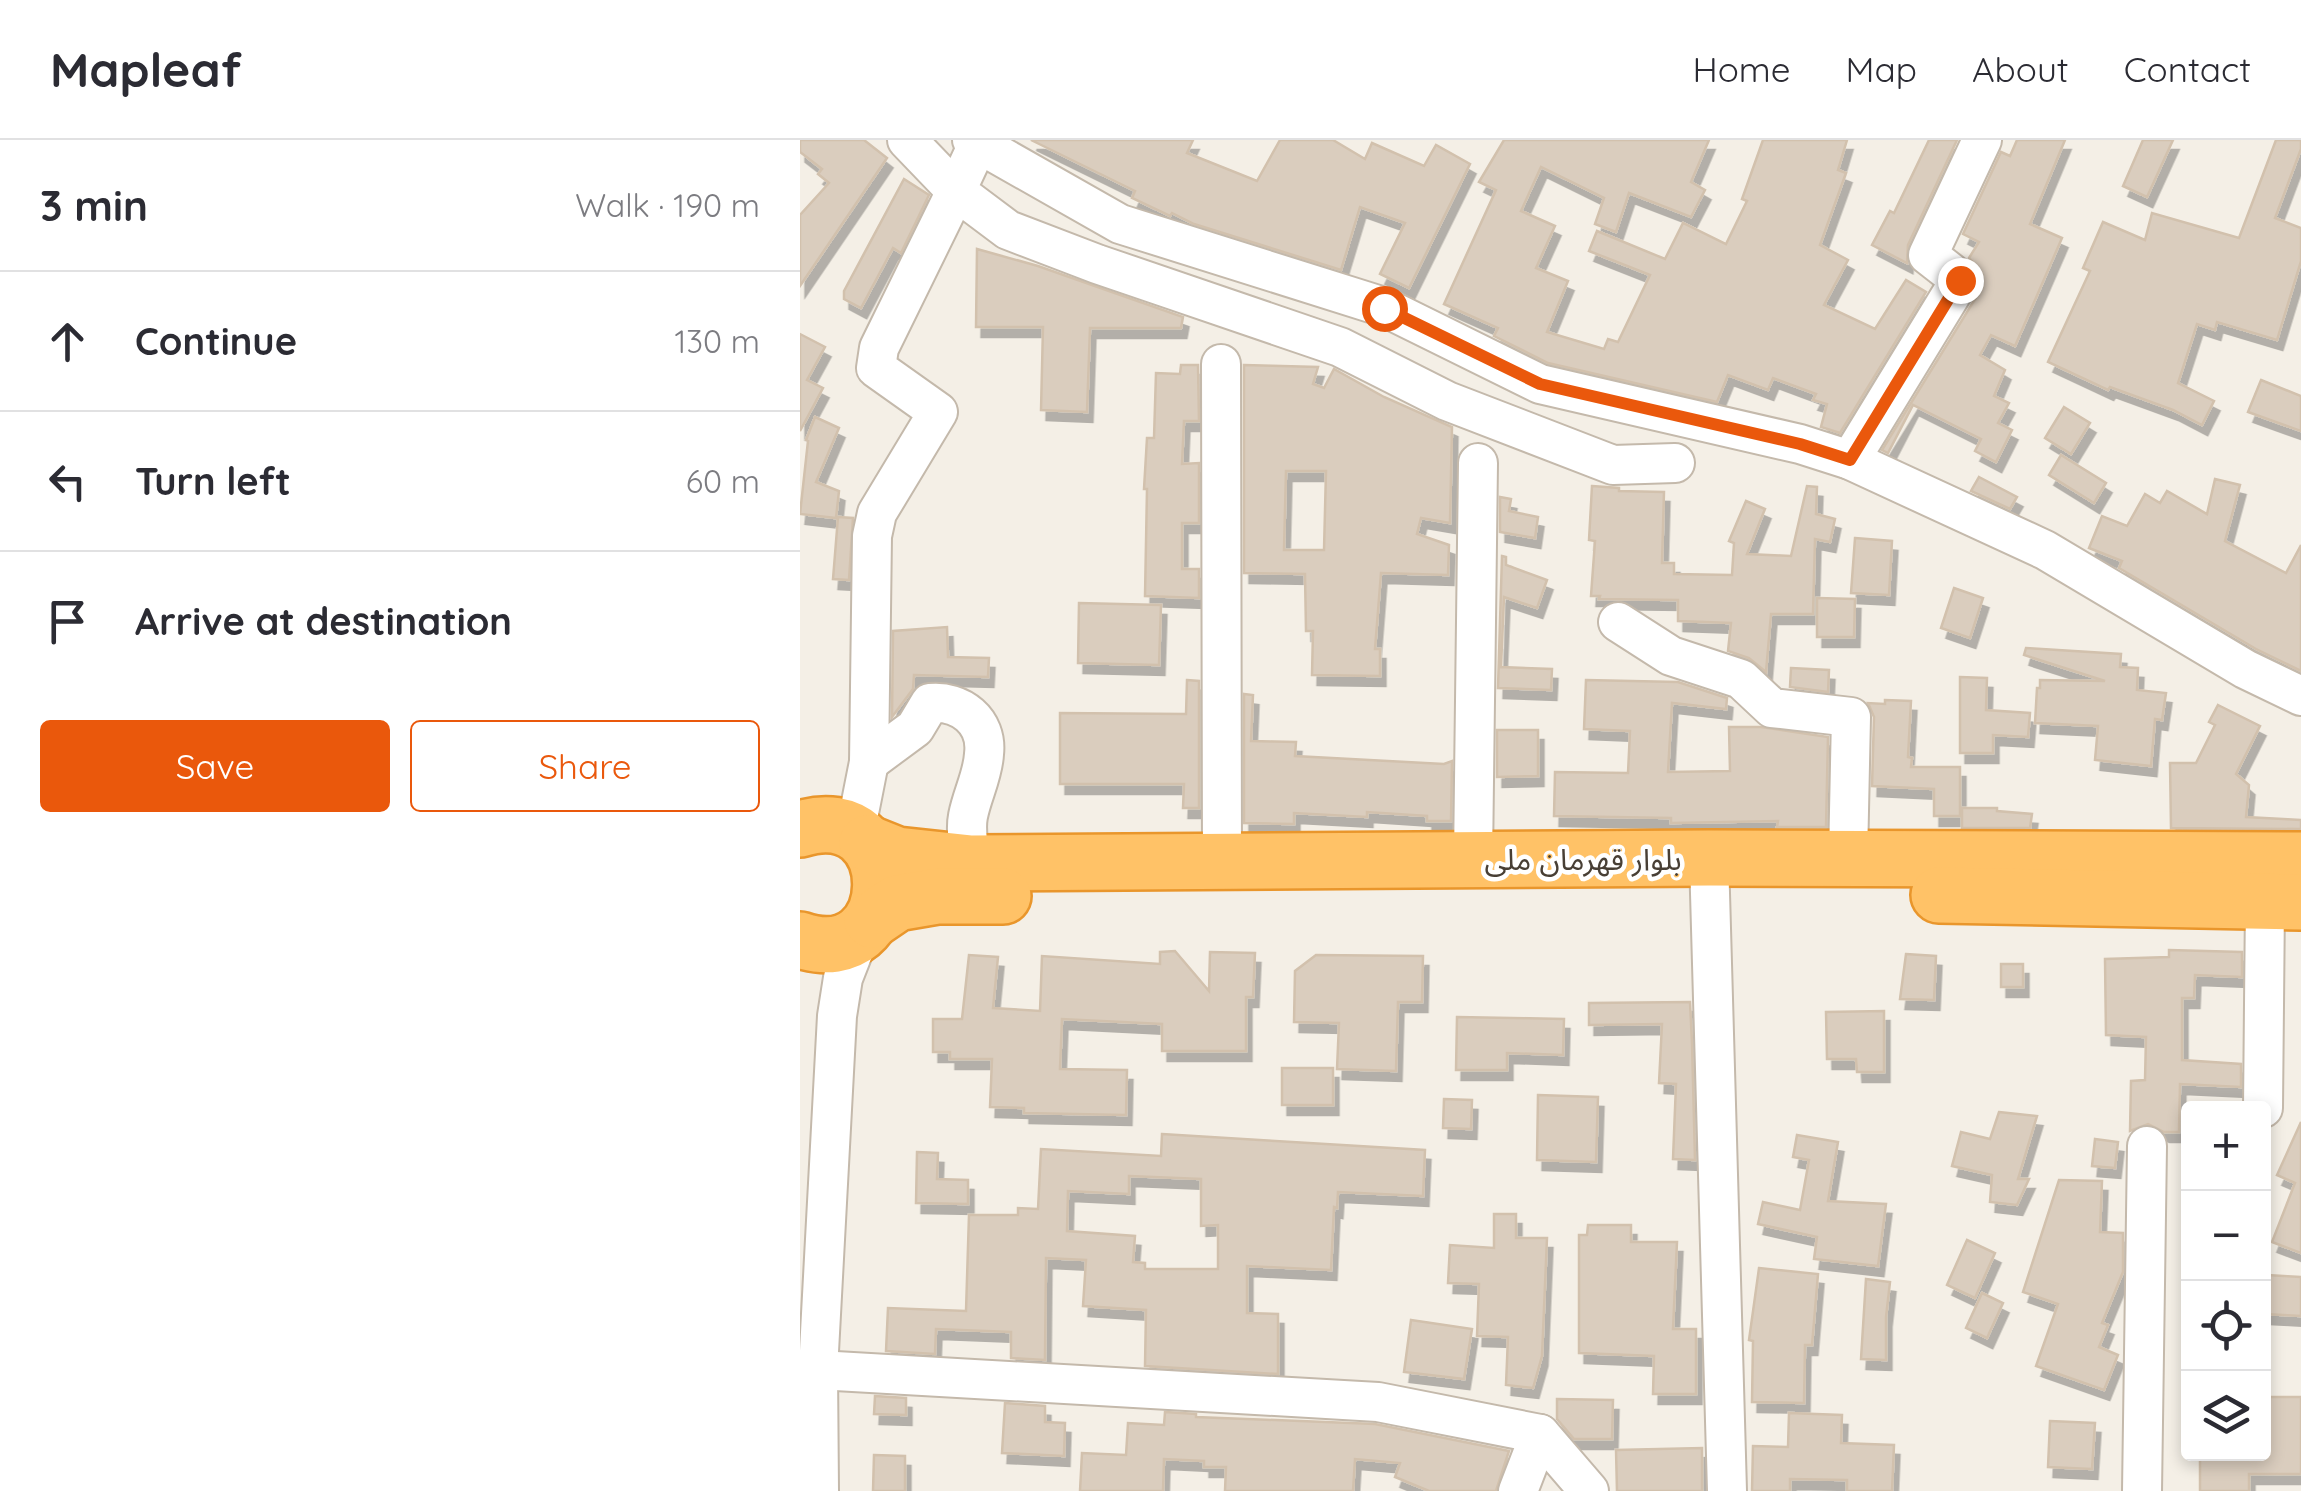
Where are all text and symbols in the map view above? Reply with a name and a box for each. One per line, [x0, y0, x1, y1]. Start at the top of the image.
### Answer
text: Mapleaf [50, 39, 242, 99]
text: Home [1693, 47, 1791, 91]
text: Map [1846, 47, 1917, 91]
text: About [1972, 47, 2069, 91]
text: Contact [2124, 47, 2251, 91]
text: 3 min [40, 179, 148, 232]
text: Walk · 190 m [575, 185, 760, 225]
route end [1938, 258, 1984, 304]
route start [1362, 286, 1408, 332]
icon: ahead [40, 314, 95, 369]
text: Continue [135, 317, 297, 365]
text: 130 m [674, 321, 760, 361]
icon: left [40, 454, 95, 509]
text: Turn left [135, 457, 291, 505]
text: 60 m [686, 461, 760, 501]
icon: arrive [40, 594, 95, 649]
text: Arrive at destination [135, 597, 512, 645]
button: Save [40, 720, 390, 812]
button: Share [410, 720, 760, 812]
street label: بلوار قهرمان ملی [1485, 840, 1681, 878]
map controls [2181, 1101, 2271, 1461]
button: + [2181, 1101, 2271, 1191]
button: − [2181, 1191, 2271, 1281]
button: locate [2181, 1281, 2271, 1371]
button: layers [2181, 1371, 2271, 1461]

